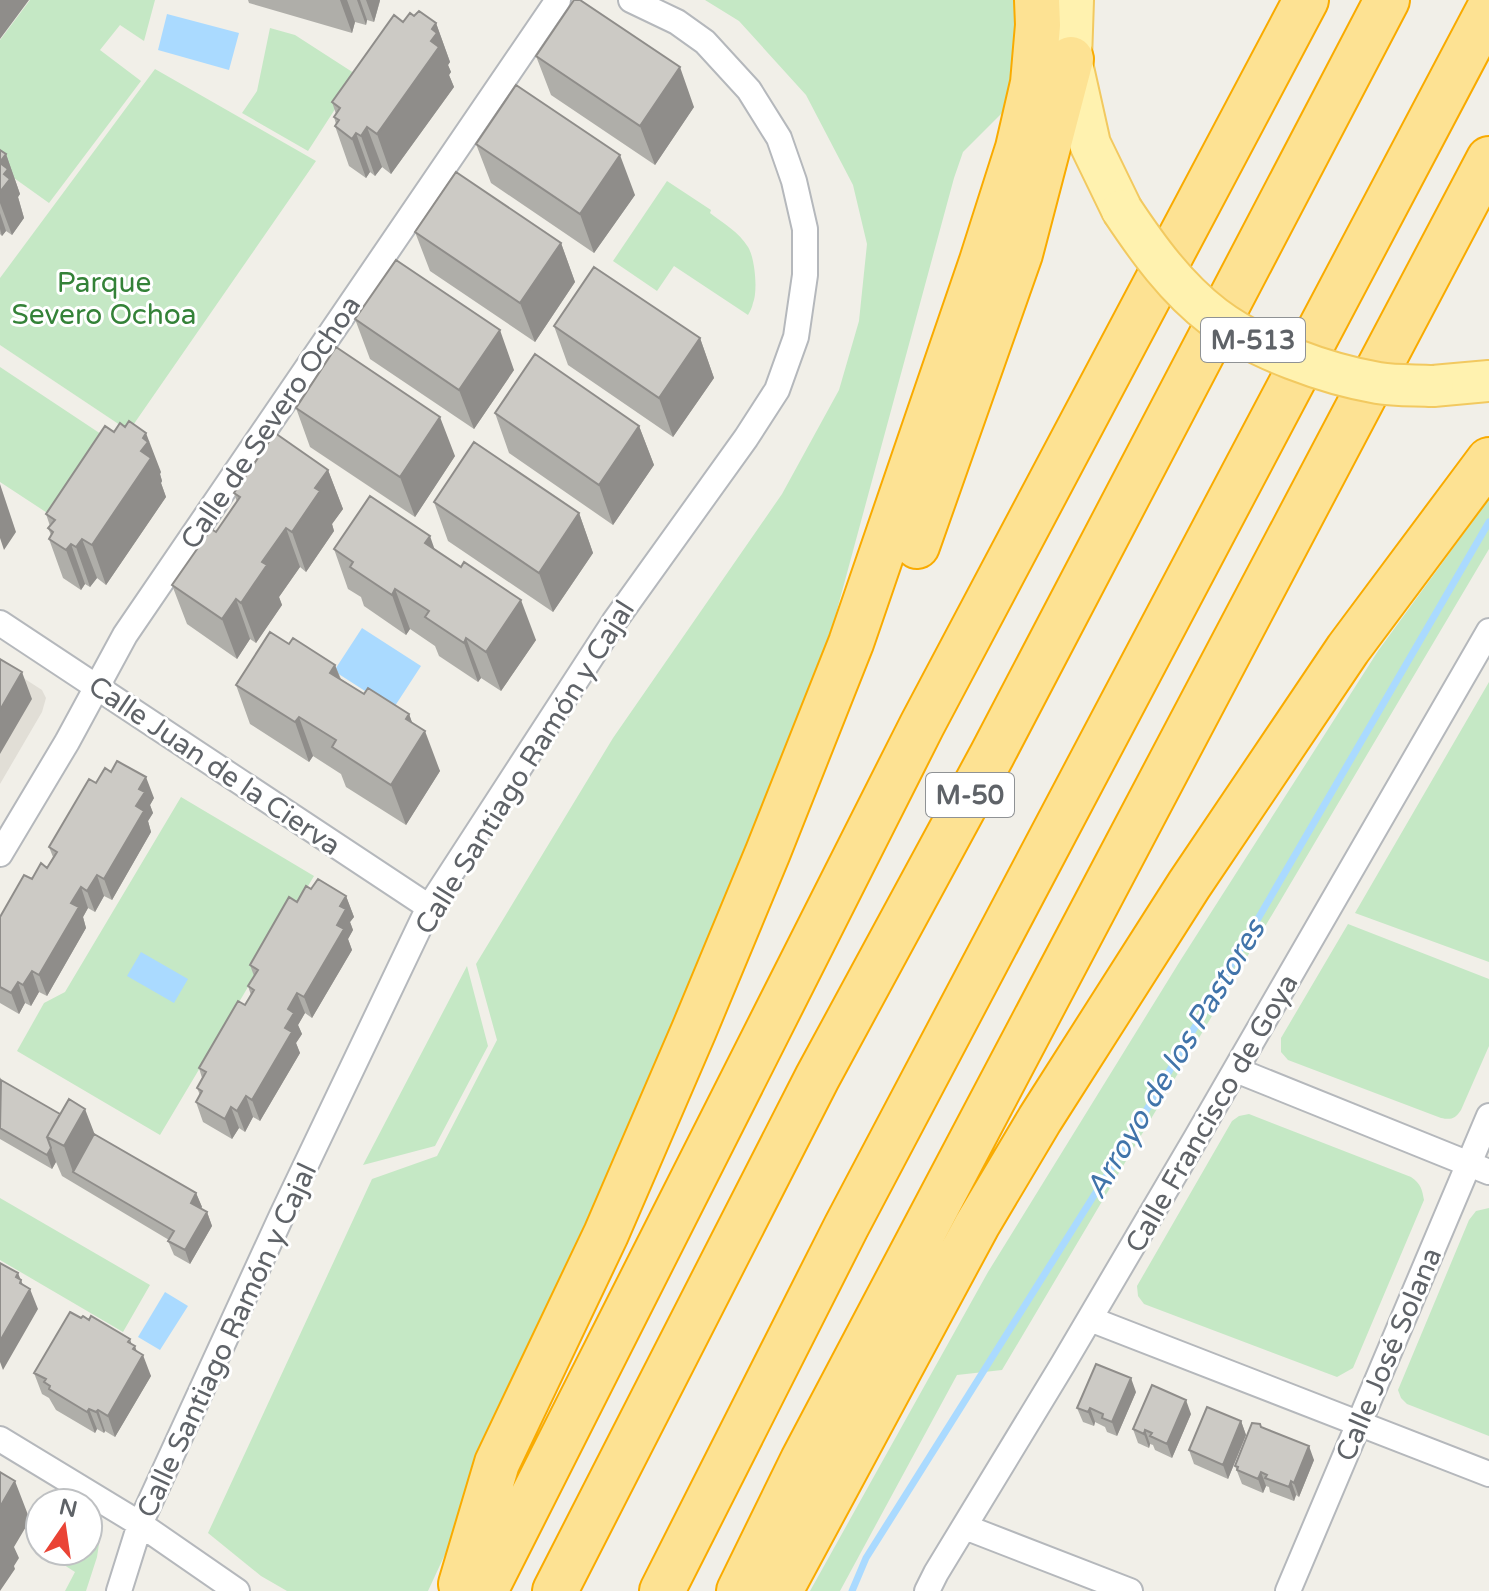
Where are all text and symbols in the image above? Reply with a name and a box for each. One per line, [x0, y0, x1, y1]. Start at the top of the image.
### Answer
park label: Parque Severo Ochoa [12, 266, 197, 332]
street label: Calle de Severo Ochoa [173, 290, 368, 556]
road number: M-513 [1201, 318, 1305, 362]
street label: Calle Santiago Ramón y Cajal [408, 594, 642, 941]
street label: Calle Juan de la Cierva [82, 669, 347, 863]
road number: M-50 [926, 773, 1014, 817]
water label: Arroyo de los Pastores [1077, 911, 1275, 1205]
street label: Calle Francisco de Goya [1118, 968, 1306, 1259]
street label: Calle Santiago Ramón y Cajal [130, 1158, 324, 1523]
street label: Calle José Solana [1329, 1242, 1449, 1466]
north arrow [24, 1487, 104, 1567]
text: N [57, 1494, 80, 1523]

